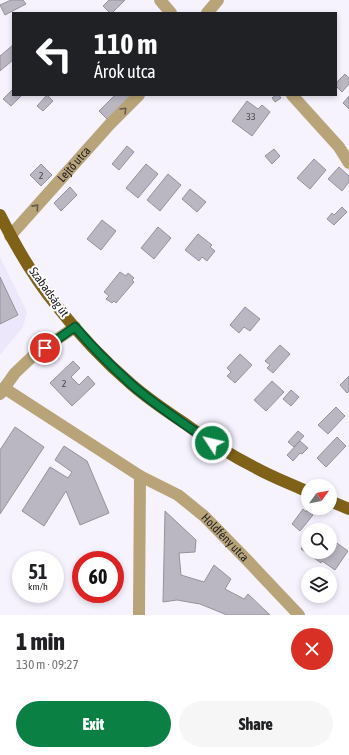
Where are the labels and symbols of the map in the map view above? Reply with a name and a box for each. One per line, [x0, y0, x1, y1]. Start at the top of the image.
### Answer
one-way arrow [119, 107, 127, 115]
house number: 33 [246, 111, 256, 122]
street label: Lejtő utca [54, 144, 93, 185]
house number: 2 [39, 170, 44, 181]
one-way arrow [32, 204, 39, 211]
street label: Szabadság út [26, 265, 72, 320]
pin [28, 331, 62, 365]
house number: 2 [62, 378, 67, 389]
position arrow [191, 422, 233, 464]
north arrow [301, 479, 337, 515]
street label: Holdfény utca [198, 511, 252, 565]
speed limit sign: 60 [72, 551, 124, 603]

